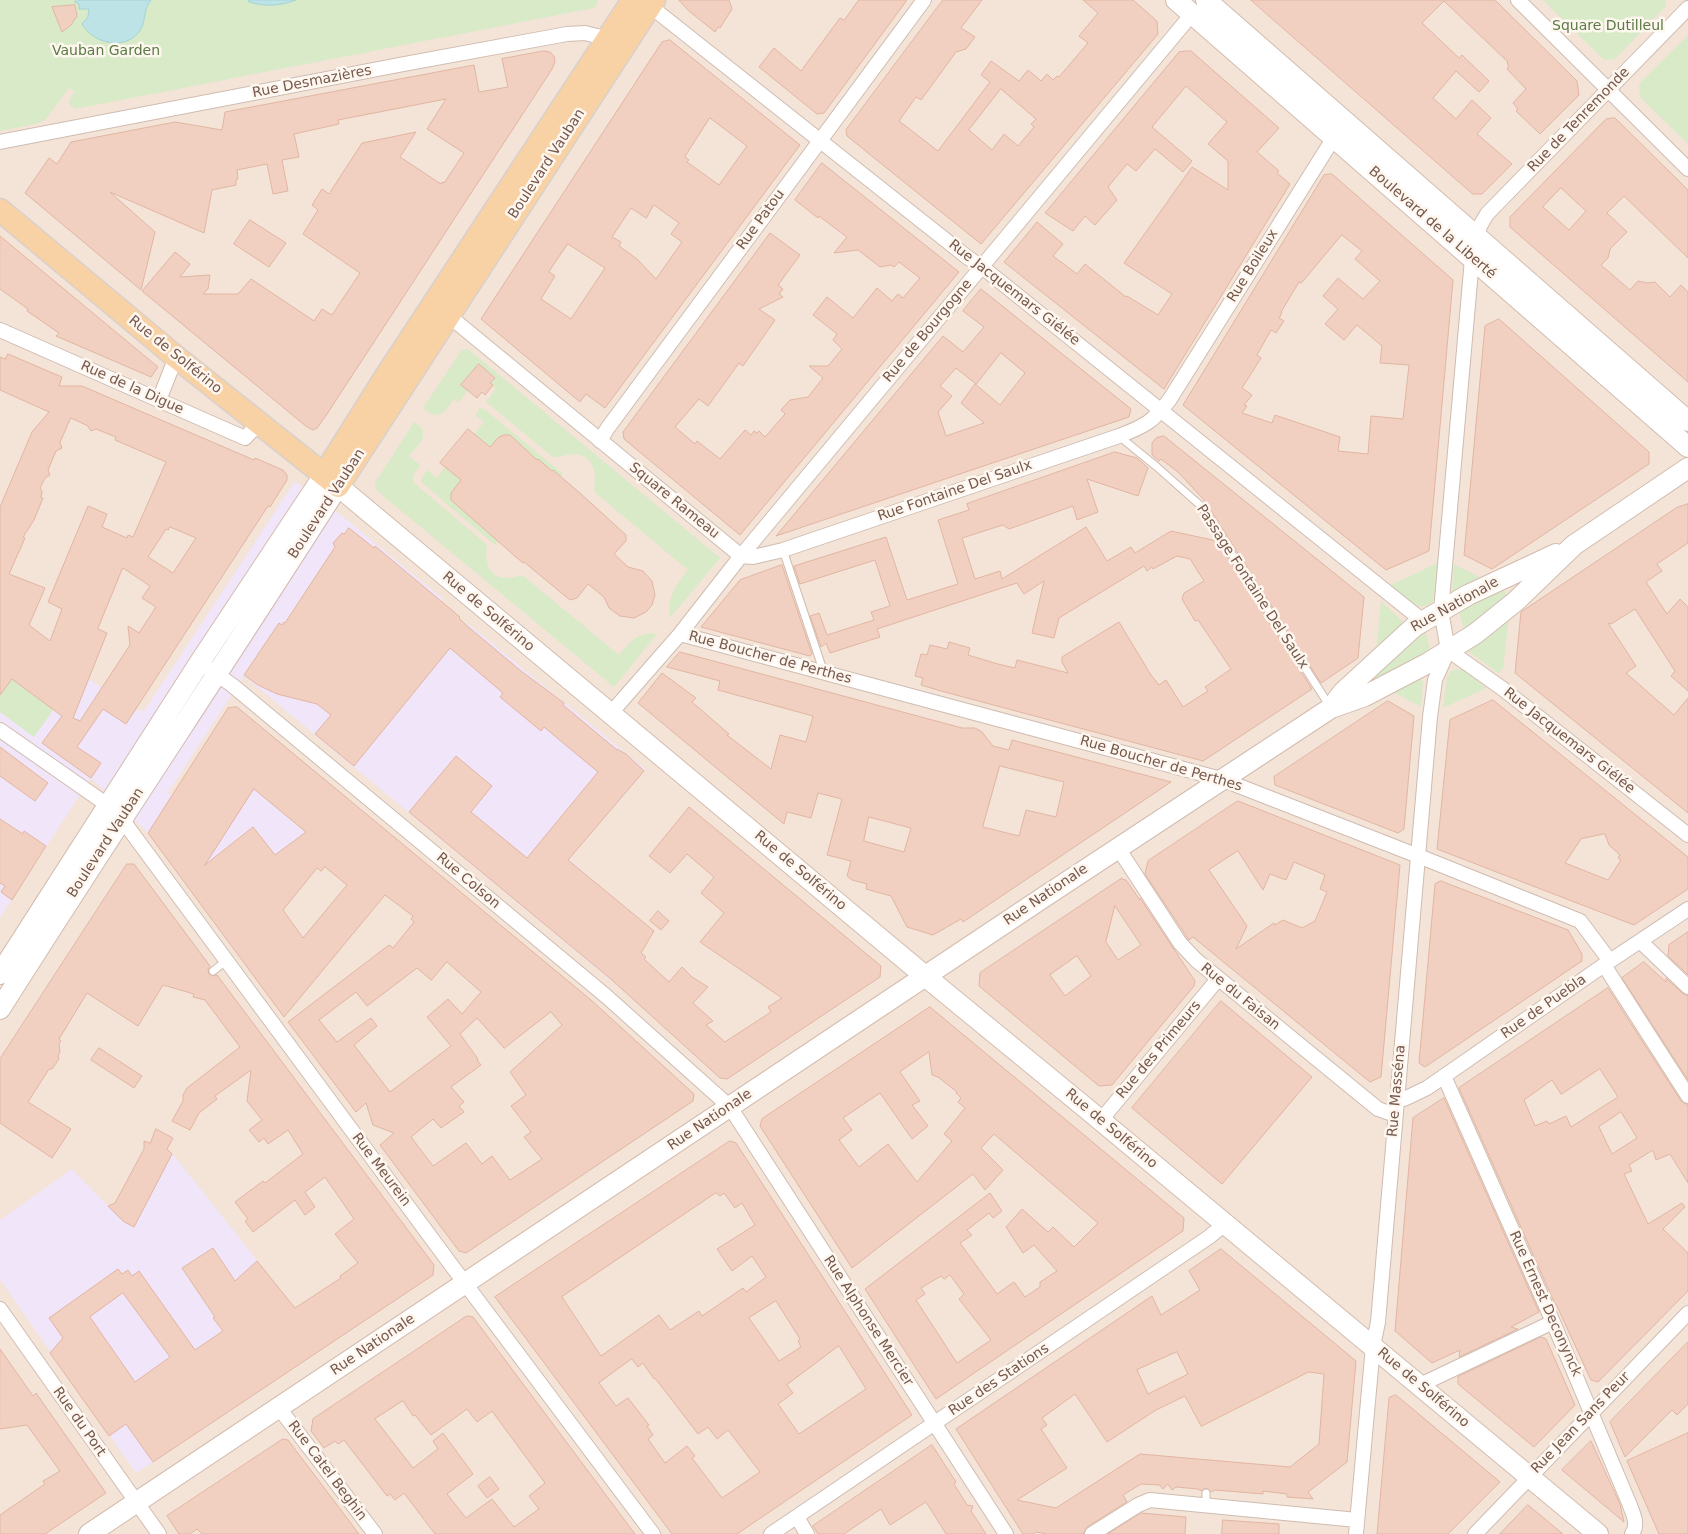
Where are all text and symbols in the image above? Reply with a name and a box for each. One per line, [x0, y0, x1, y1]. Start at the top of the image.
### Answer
park label: Square Dutilleul [1552, 18, 1664, 34]
park label: Vauban Garden [52, 43, 160, 59]
street label: Rue Desmazières [251, 62, 373, 102]
street label: Rue de Tenremonde [1525, 64, 1633, 176]
street label: Boulevard Vauban [505, 106, 589, 222]
street label: Boulevard de la Liberté [1365, 163, 1499, 283]
street label: Rue Patou [734, 187, 788, 253]
street label: Rue Boileux [1224, 226, 1282, 306]
street label: Rue Jacquemars Giélée [945, 237, 1083, 349]
street label: Rue de Bourgogne [880, 276, 976, 386]
street label: Rue de Solférino [125, 312, 225, 398]
street label: Rue de la Digue [78, 358, 186, 418]
street label: Boulevard Vauban [285, 446, 369, 562]
street label: Rue Fontaine Del Saulx [876, 457, 1034, 525]
street label: Square Rameau [625, 459, 723, 543]
street label: Passage Fontaine Del Saulx [1192, 502, 1312, 672]
street label: Rue de Solférino [439, 569, 537, 655]
street label: Rue Nationale [1408, 574, 1502, 636]
street label: Rue Boucher de Perthes [687, 628, 853, 688]
street label: Rue Jacquemars Giélée [1500, 685, 1638, 797]
street label: Rue Boucher de Perthes [1078, 733, 1244, 795]
street label: Boulevard Vauban [64, 785, 148, 901]
street label: Rue de Solférino [751, 828, 849, 914]
street label: Rue Colson [433, 849, 503, 913]
street label: Rue Nationale [1001, 861, 1091, 929]
street label: Rue du Faisan [1197, 960, 1283, 1034]
street label: Rue de Puebla [1498, 971, 1590, 1043]
street label: Rue des Primeurs [1113, 998, 1205, 1102]
street label: Rue Masséna [1385, 1044, 1409, 1138]
street label: Rue Nationale [665, 1086, 755, 1154]
street label: Rue de Solférino [1062, 1086, 1160, 1172]
street label: Rue Meurein [348, 1130, 414, 1210]
street label: Rue Ernest Deconynck [1505, 1229, 1585, 1379]
street label: Rue Alphonse Mercier [820, 1253, 916, 1389]
street label: Rue Nationale [328, 1311, 418, 1379]
street label: Rue des Stations [946, 1340, 1052, 1420]
street label: Rue de Solférino [1374, 1345, 1472, 1431]
street label: Rue Jean Sans Peur [1528, 1369, 1634, 1477]
street label: Rue du Port [49, 1384, 109, 1460]
street label: Rue Catel Beghin [284, 1418, 370, 1524]

